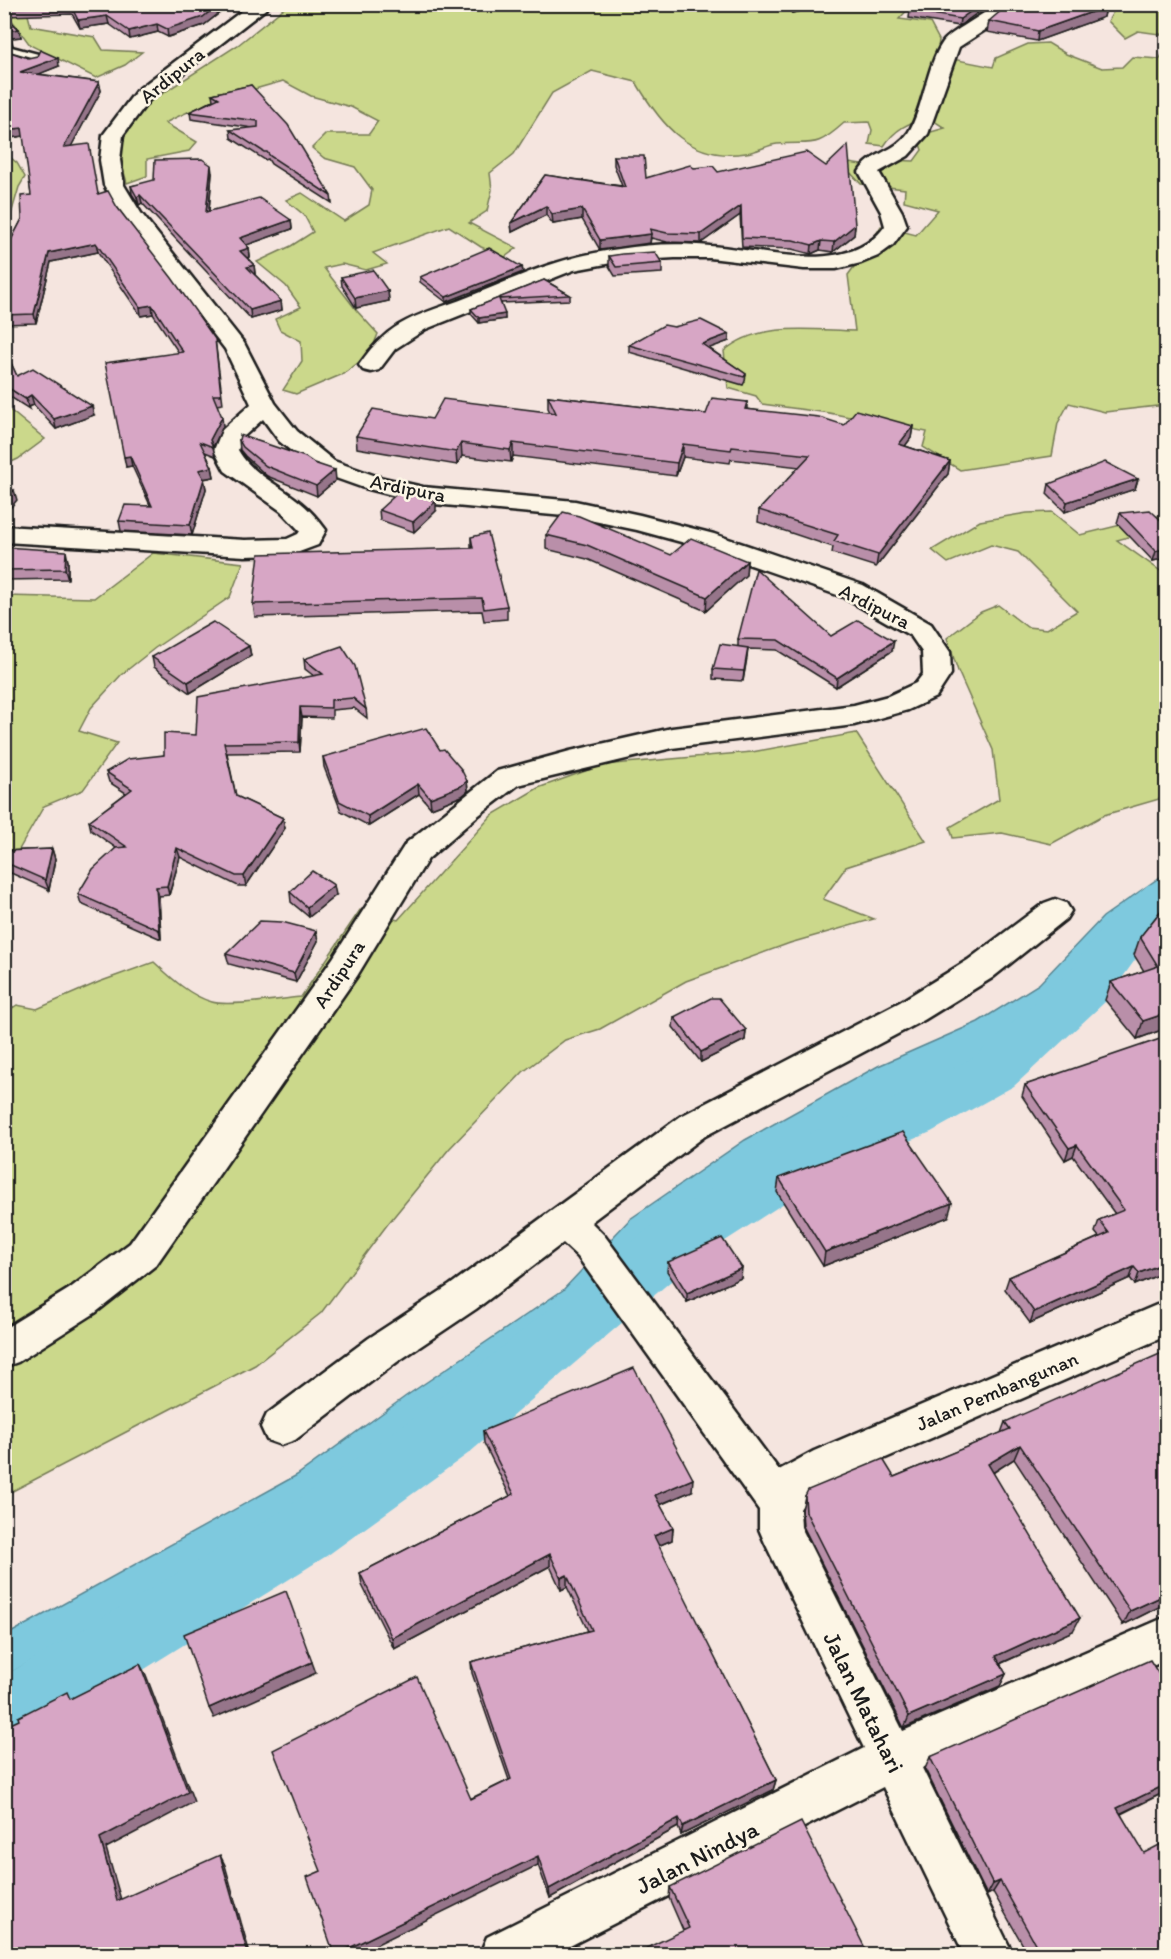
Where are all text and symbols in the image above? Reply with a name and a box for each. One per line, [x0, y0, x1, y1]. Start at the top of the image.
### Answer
street label: Ardipura [135, 41, 210, 108]
street label: Ardipura [368, 469, 448, 507]
street label: Ardipura [836, 578, 915, 634]
street label: Ardipura [308, 935, 370, 1013]
street label: Jalan Pembangunan [913, 1346, 1082, 1436]
street label: Jalan Matahari [817, 1627, 911, 1777]
street label: Jalan Nindya [631, 1814, 763, 1900]

